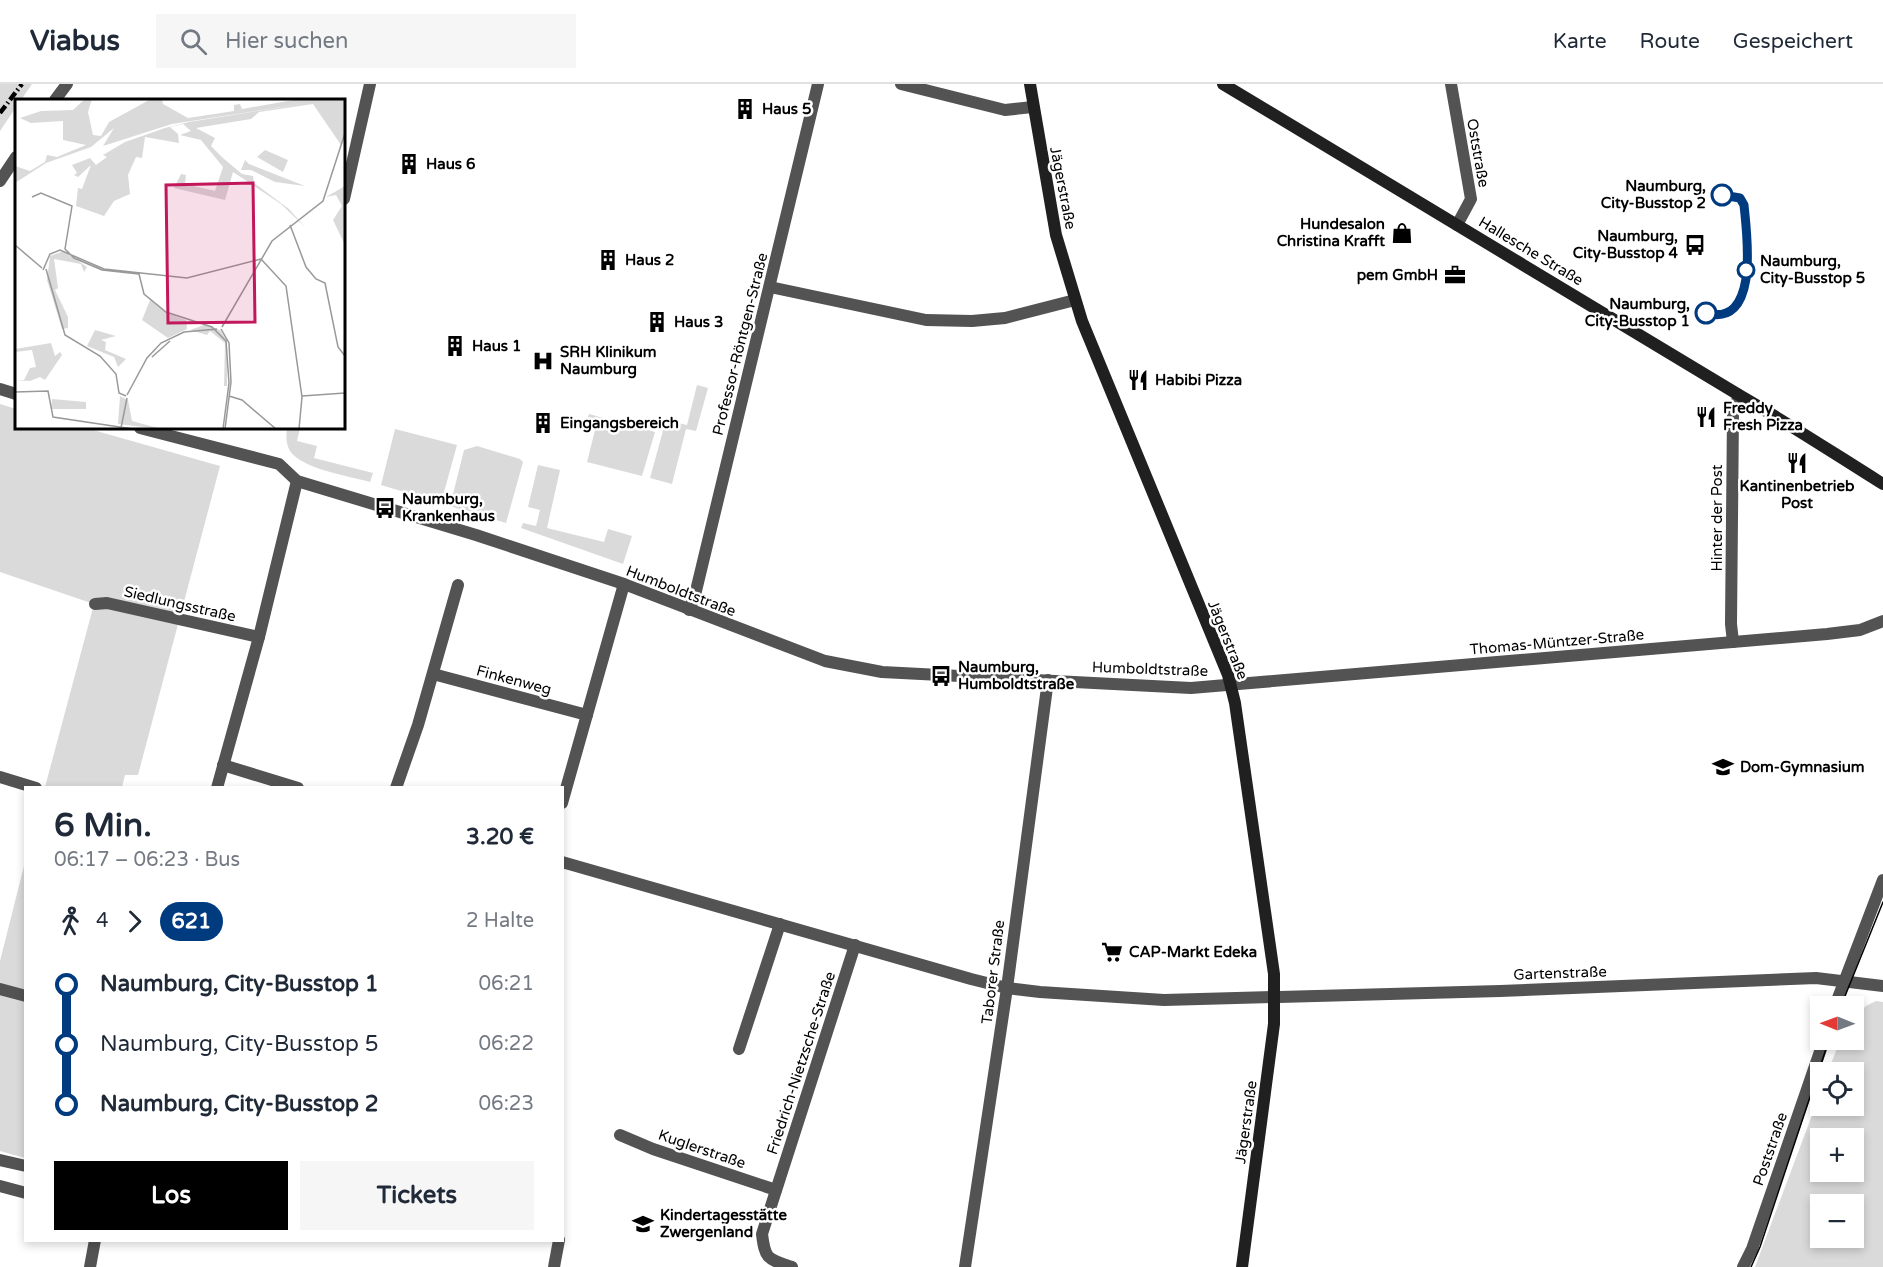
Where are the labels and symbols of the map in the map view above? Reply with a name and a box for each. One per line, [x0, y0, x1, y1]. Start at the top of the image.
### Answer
building icon: Haus 5 [733, 97, 757, 121]
inset map [15, 99, 345, 429]
place label: Haus 5 [762, 100, 811, 118]
street label: Oststraße [1463, 117, 1493, 189]
street label: Jägerstraße [1046, 145, 1080, 231]
building icon: Haus 6 [397, 152, 421, 176]
place label: Haus 6 [426, 155, 475, 173]
place label: Naumburg, City-Busstop 2 [1601, 177, 1706, 213]
marker: Naumburg, City-Busstop 2 [1711, 184, 1733, 206]
street label: Hallesche Straße [1475, 213, 1587, 289]
place label: Hundesalon Christina Krafft [1277, 215, 1385, 250]
shop icon: Hundesalon Christina Krafft [1390, 221, 1414, 245]
place label: Naumburg, City-Busstop 4 [1573, 227, 1679, 263]
bus stop icon: Naumburg, City-Busstop 4 [1683, 233, 1707, 257]
building icon: Haus 2 [596, 248, 620, 272]
place label: Haus 2 [625, 251, 674, 269]
street label: Professor-Röntgen-Straße [709, 251, 771, 437]
place label: Naumburg, City-Busstop 5 [1760, 252, 1865, 288]
marker: Naumburg, City-Busstop 5 [1737, 261, 1755, 279]
office icon: pem GmbH [1443, 263, 1467, 287]
place label: pem GmbH [1357, 266, 1438, 285]
place label: Naumburg, City-Busstop 1 [1585, 295, 1690, 331]
marker: Naumburg, City-Busstop 1 [1695, 302, 1717, 324]
building icon: Haus 3 [645, 310, 669, 334]
place label: Haus 3 [674, 313, 723, 331]
building icon: Haus 1 [443, 334, 467, 358]
place label: Haus 1 [472, 337, 521, 355]
place label: SRH Klinikum Naumburg [560, 343, 657, 379]
hospital icon: SRH Klinikum Naumburg [531, 349, 555, 373]
restaurant icon: Habibi Pizza [1126, 368, 1150, 392]
place label: Habibi Pizza [1155, 371, 1242, 389]
place label: Freddy Fresh Pizza [1723, 399, 1803, 434]
restaurant icon: Freddy Fresh Pizza [1694, 405, 1718, 429]
building icon: Eingangsbereich [531, 411, 555, 435]
place label: Eingangsbereich [560, 414, 679, 433]
restaurant icon: Kantinenbetrieb Post [1785, 451, 1809, 475]
street label: Hinter der Post [1708, 464, 1726, 572]
place label: Kantinenbetrieb Post [1740, 477, 1855, 512]
place label: Naumburg, Krankenhaus [402, 490, 495, 525]
bus stop icon: Naumburg, Krankenhaus [373, 496, 397, 520]
street label: Humboldtstraße [624, 562, 738, 620]
street label: Siedlungsstraße [122, 582, 238, 626]
street label: Jägerstraße [1204, 598, 1252, 682]
street label: Thomas-Müntzer-Straße [1469, 625, 1645, 659]
place label: Naumburg, Humboldtstraße [958, 658, 1075, 693]
street label: Humboldtstraße [1092, 658, 1208, 680]
street label: Finkenweg [474, 661, 554, 699]
bus stop icon: Naumburg, Humboldtstraße [929, 664, 953, 688]
school or university icon: Dom-Gymnasium [1711, 755, 1735, 779]
place label: Dom-Gymnasium [1740, 758, 1865, 777]
street label: Taborer Straße [978, 919, 1008, 1025]
supermarket icon: CAP-Markt Edeka [1100, 940, 1124, 964]
place label: CAP-Markt Edeka [1129, 943, 1257, 961]
street label: Gartenstraße [1513, 962, 1607, 984]
street label: Friedrich-Nietzsche-Straße [763, 969, 839, 1157]
north arrow [1810, 996, 1864, 1050]
street label: Jägerstraße [1231, 1079, 1261, 1165]
street label: Poststraße [1749, 1110, 1791, 1188]
street label: Kuglerstraße [656, 1126, 748, 1172]
place label: Kindertagesstätte Zwergenland [660, 1206, 787, 1242]
school or university icon: Kindertagesstätte Zwergenland [631, 1212, 655, 1236]

